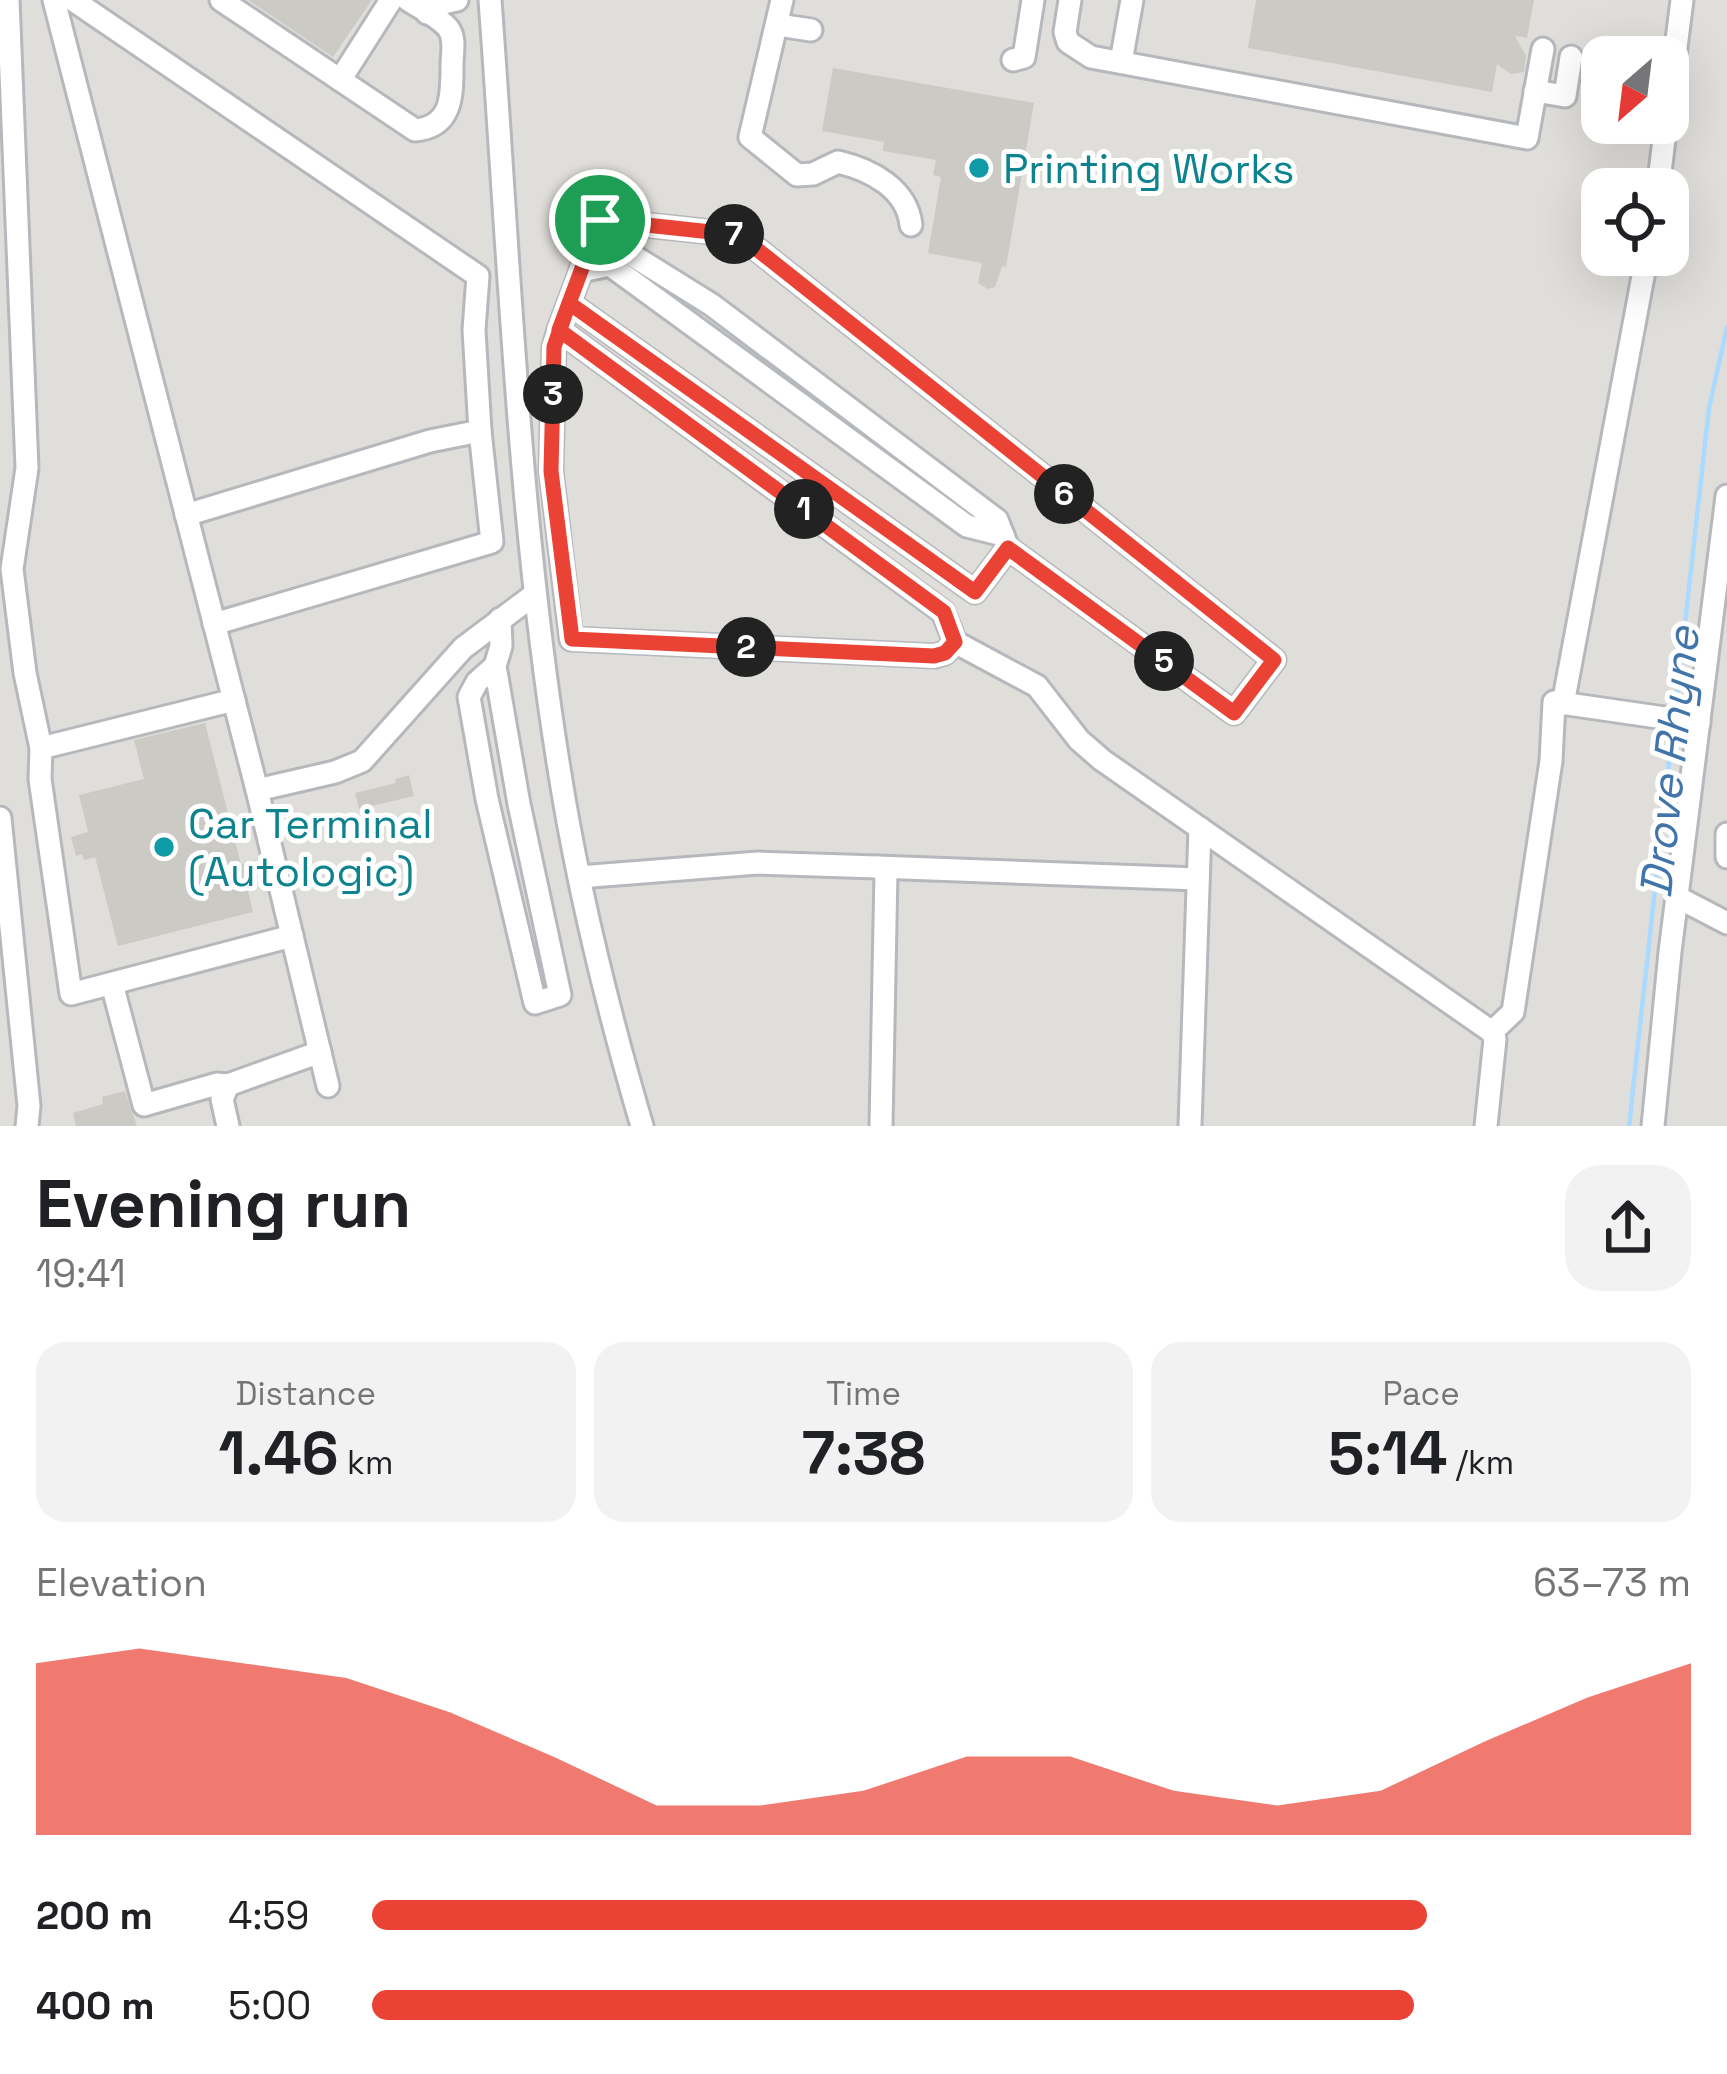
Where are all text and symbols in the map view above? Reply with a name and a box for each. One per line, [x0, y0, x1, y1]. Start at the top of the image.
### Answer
north arrow [1581, 36, 1689, 144]
map controls [1581, 36, 1689, 276]
place label: Printing Works [1003, 142, 1295, 195]
marker: Printing Works [966, 155, 992, 181]
button: locate [1581, 168, 1689, 276]
pin [549, 169, 651, 271]
icon: arrive [567, 187, 633, 253]
pin: 7 [704, 204, 764, 264]
text: 7 [725, 213, 743, 255]
pin: 3 [523, 364, 583, 424]
text: 3 [543, 373, 563, 415]
pin: 6 [1034, 464, 1094, 524]
text: 6 [1054, 473, 1074, 515]
pin: 1 [774, 479, 834, 539]
text: 1 [797, 488, 811, 530]
pin: 2 [716, 617, 776, 677]
water label: Drove Rhyne [1627, 623, 1712, 900]
text: 2 [736, 626, 756, 668]
pin: 5 [1134, 631, 1194, 691]
text: 5 [1154, 640, 1174, 682]
place label: Car Terminal (Autologic) [188, 797, 432, 898]
marker: Car Terminal (Autologic) [151, 834, 177, 860]
text: Evening run [36, 1162, 411, 1246]
button: share [1565, 1165, 1691, 1291]
text: 19:41 [36, 1249, 126, 1298]
text: Distance [236, 1373, 376, 1415]
text: Time [826, 1373, 901, 1415]
text: Pace [1383, 1373, 1460, 1415]
text: 1.46 [218, 1415, 339, 1492]
text: 7:38 [802, 1415, 925, 1492]
text: 5:14 [1328, 1415, 1447, 1492]
text: km [339, 1442, 393, 1484]
text: /km [1447, 1442, 1514, 1484]
text: Elevation [36, 1558, 207, 1607]
text: 63–73 m [1533, 1558, 1691, 1607]
text: 200 m [36, 1891, 153, 1940]
text: 4:59 [228, 1891, 309, 1940]
text: 400 m [36, 1981, 155, 2030]
text: 5:00 [228, 1981, 311, 2030]

